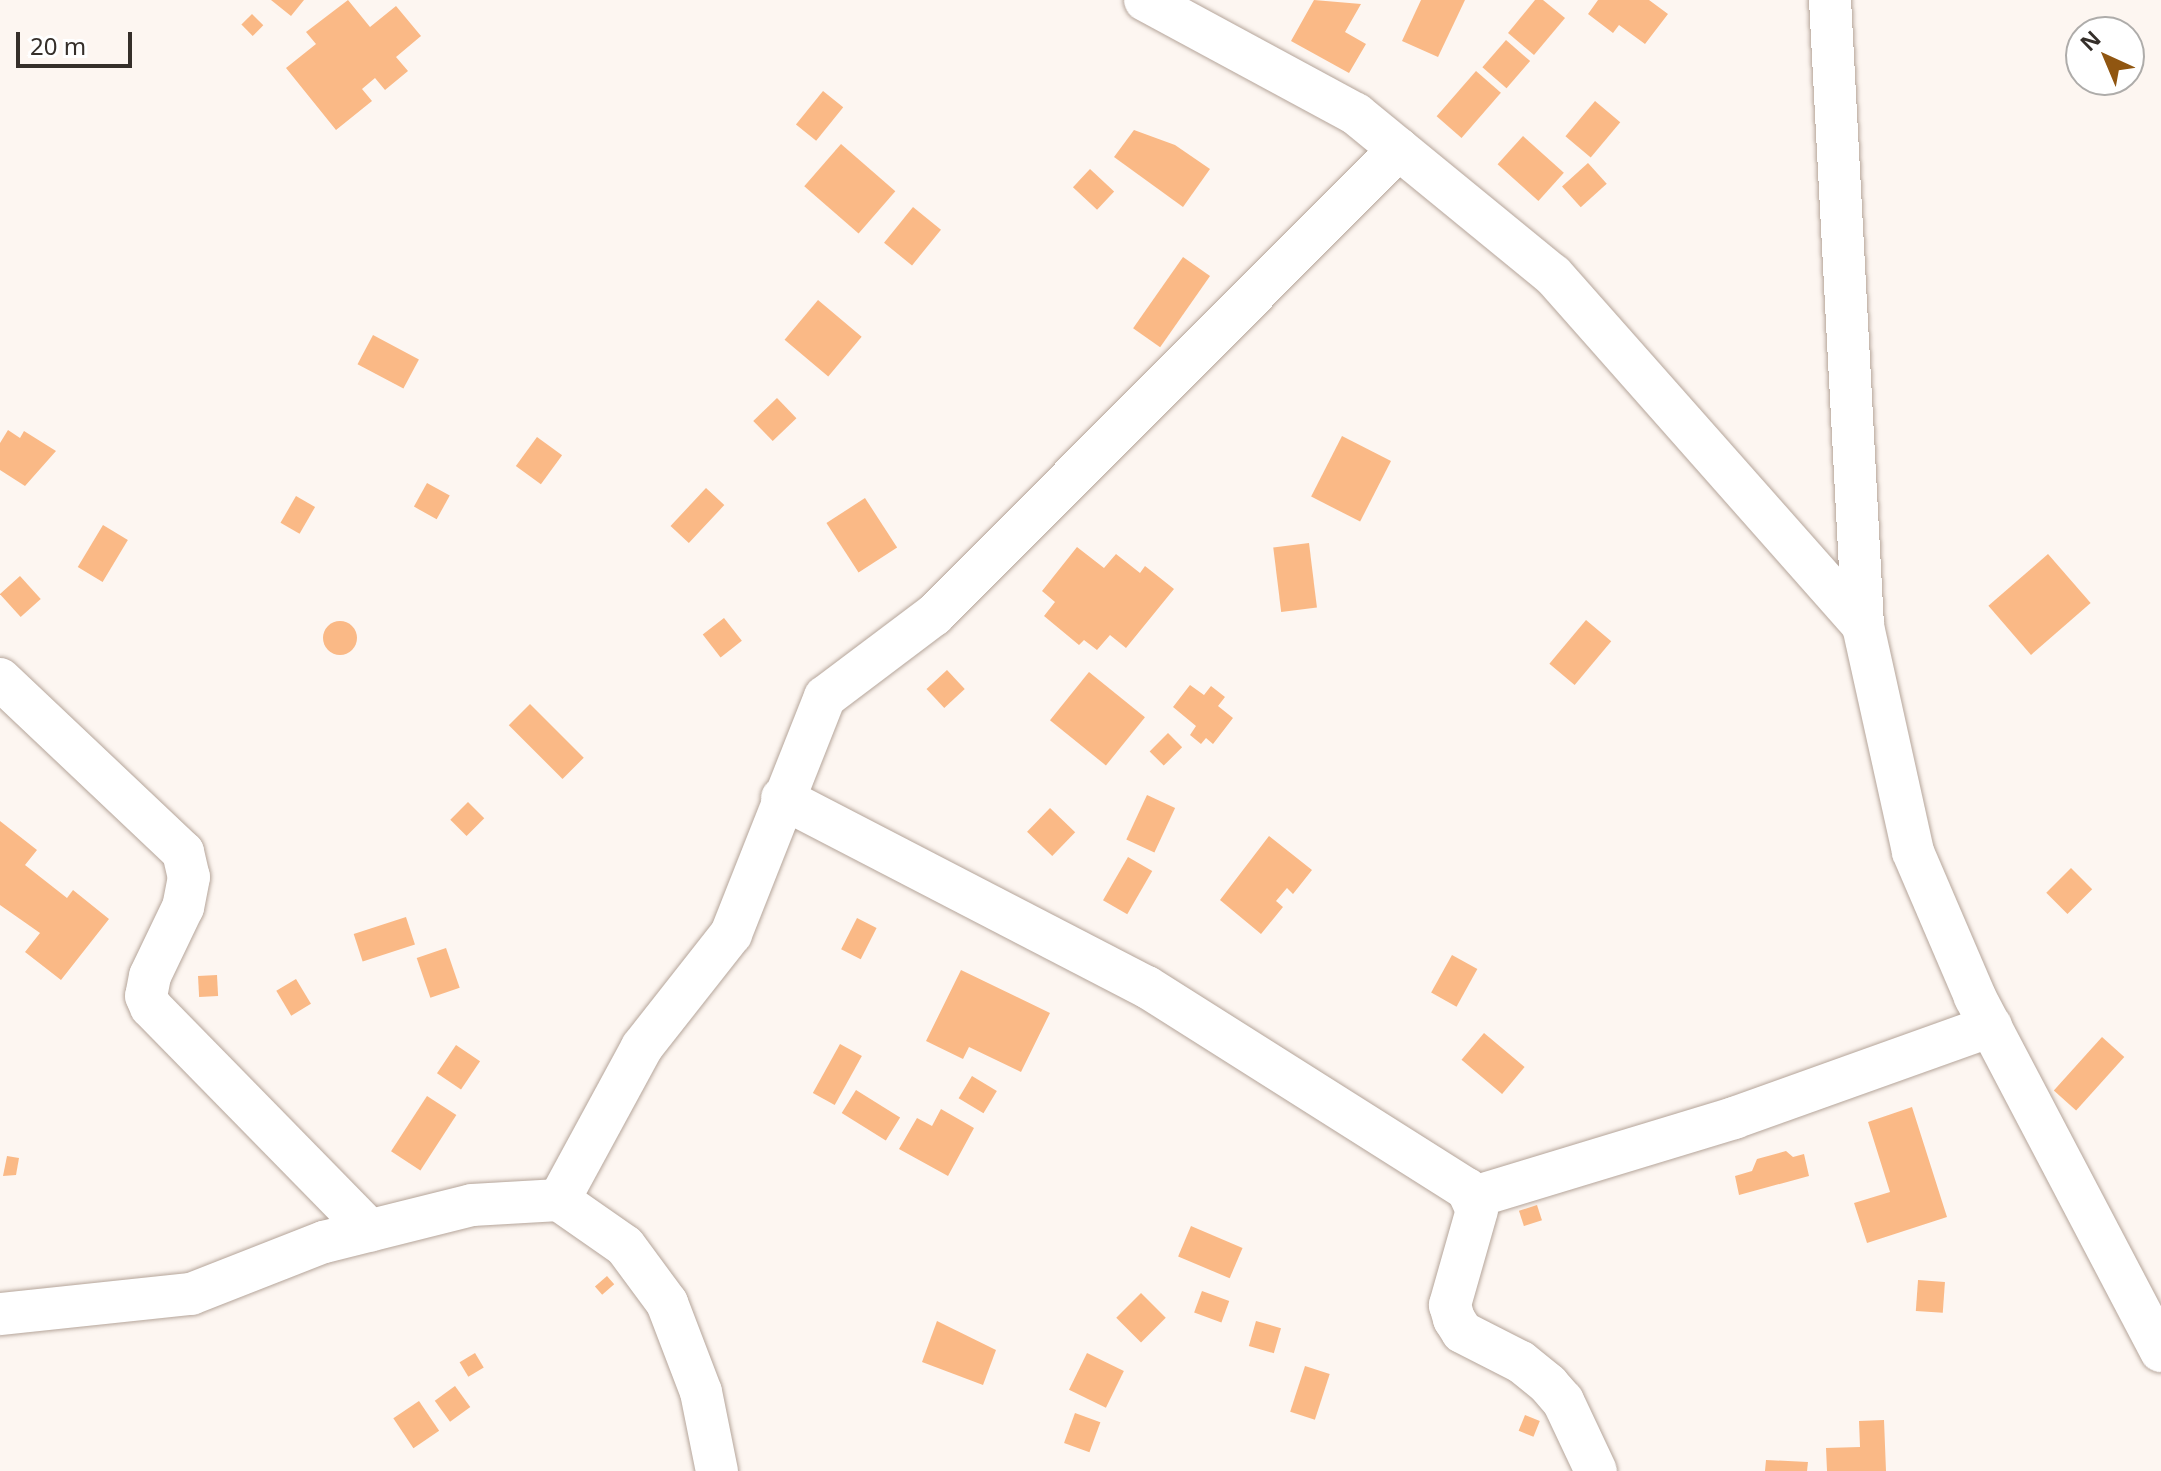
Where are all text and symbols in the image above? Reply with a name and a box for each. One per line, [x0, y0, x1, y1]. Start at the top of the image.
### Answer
scale bar [20, 16, 136, 66]
north arrow [2065, 16, 2145, 96]
text: N [2073, 23, 2107, 57]
text: 20 m [30, 29, 86, 62]

